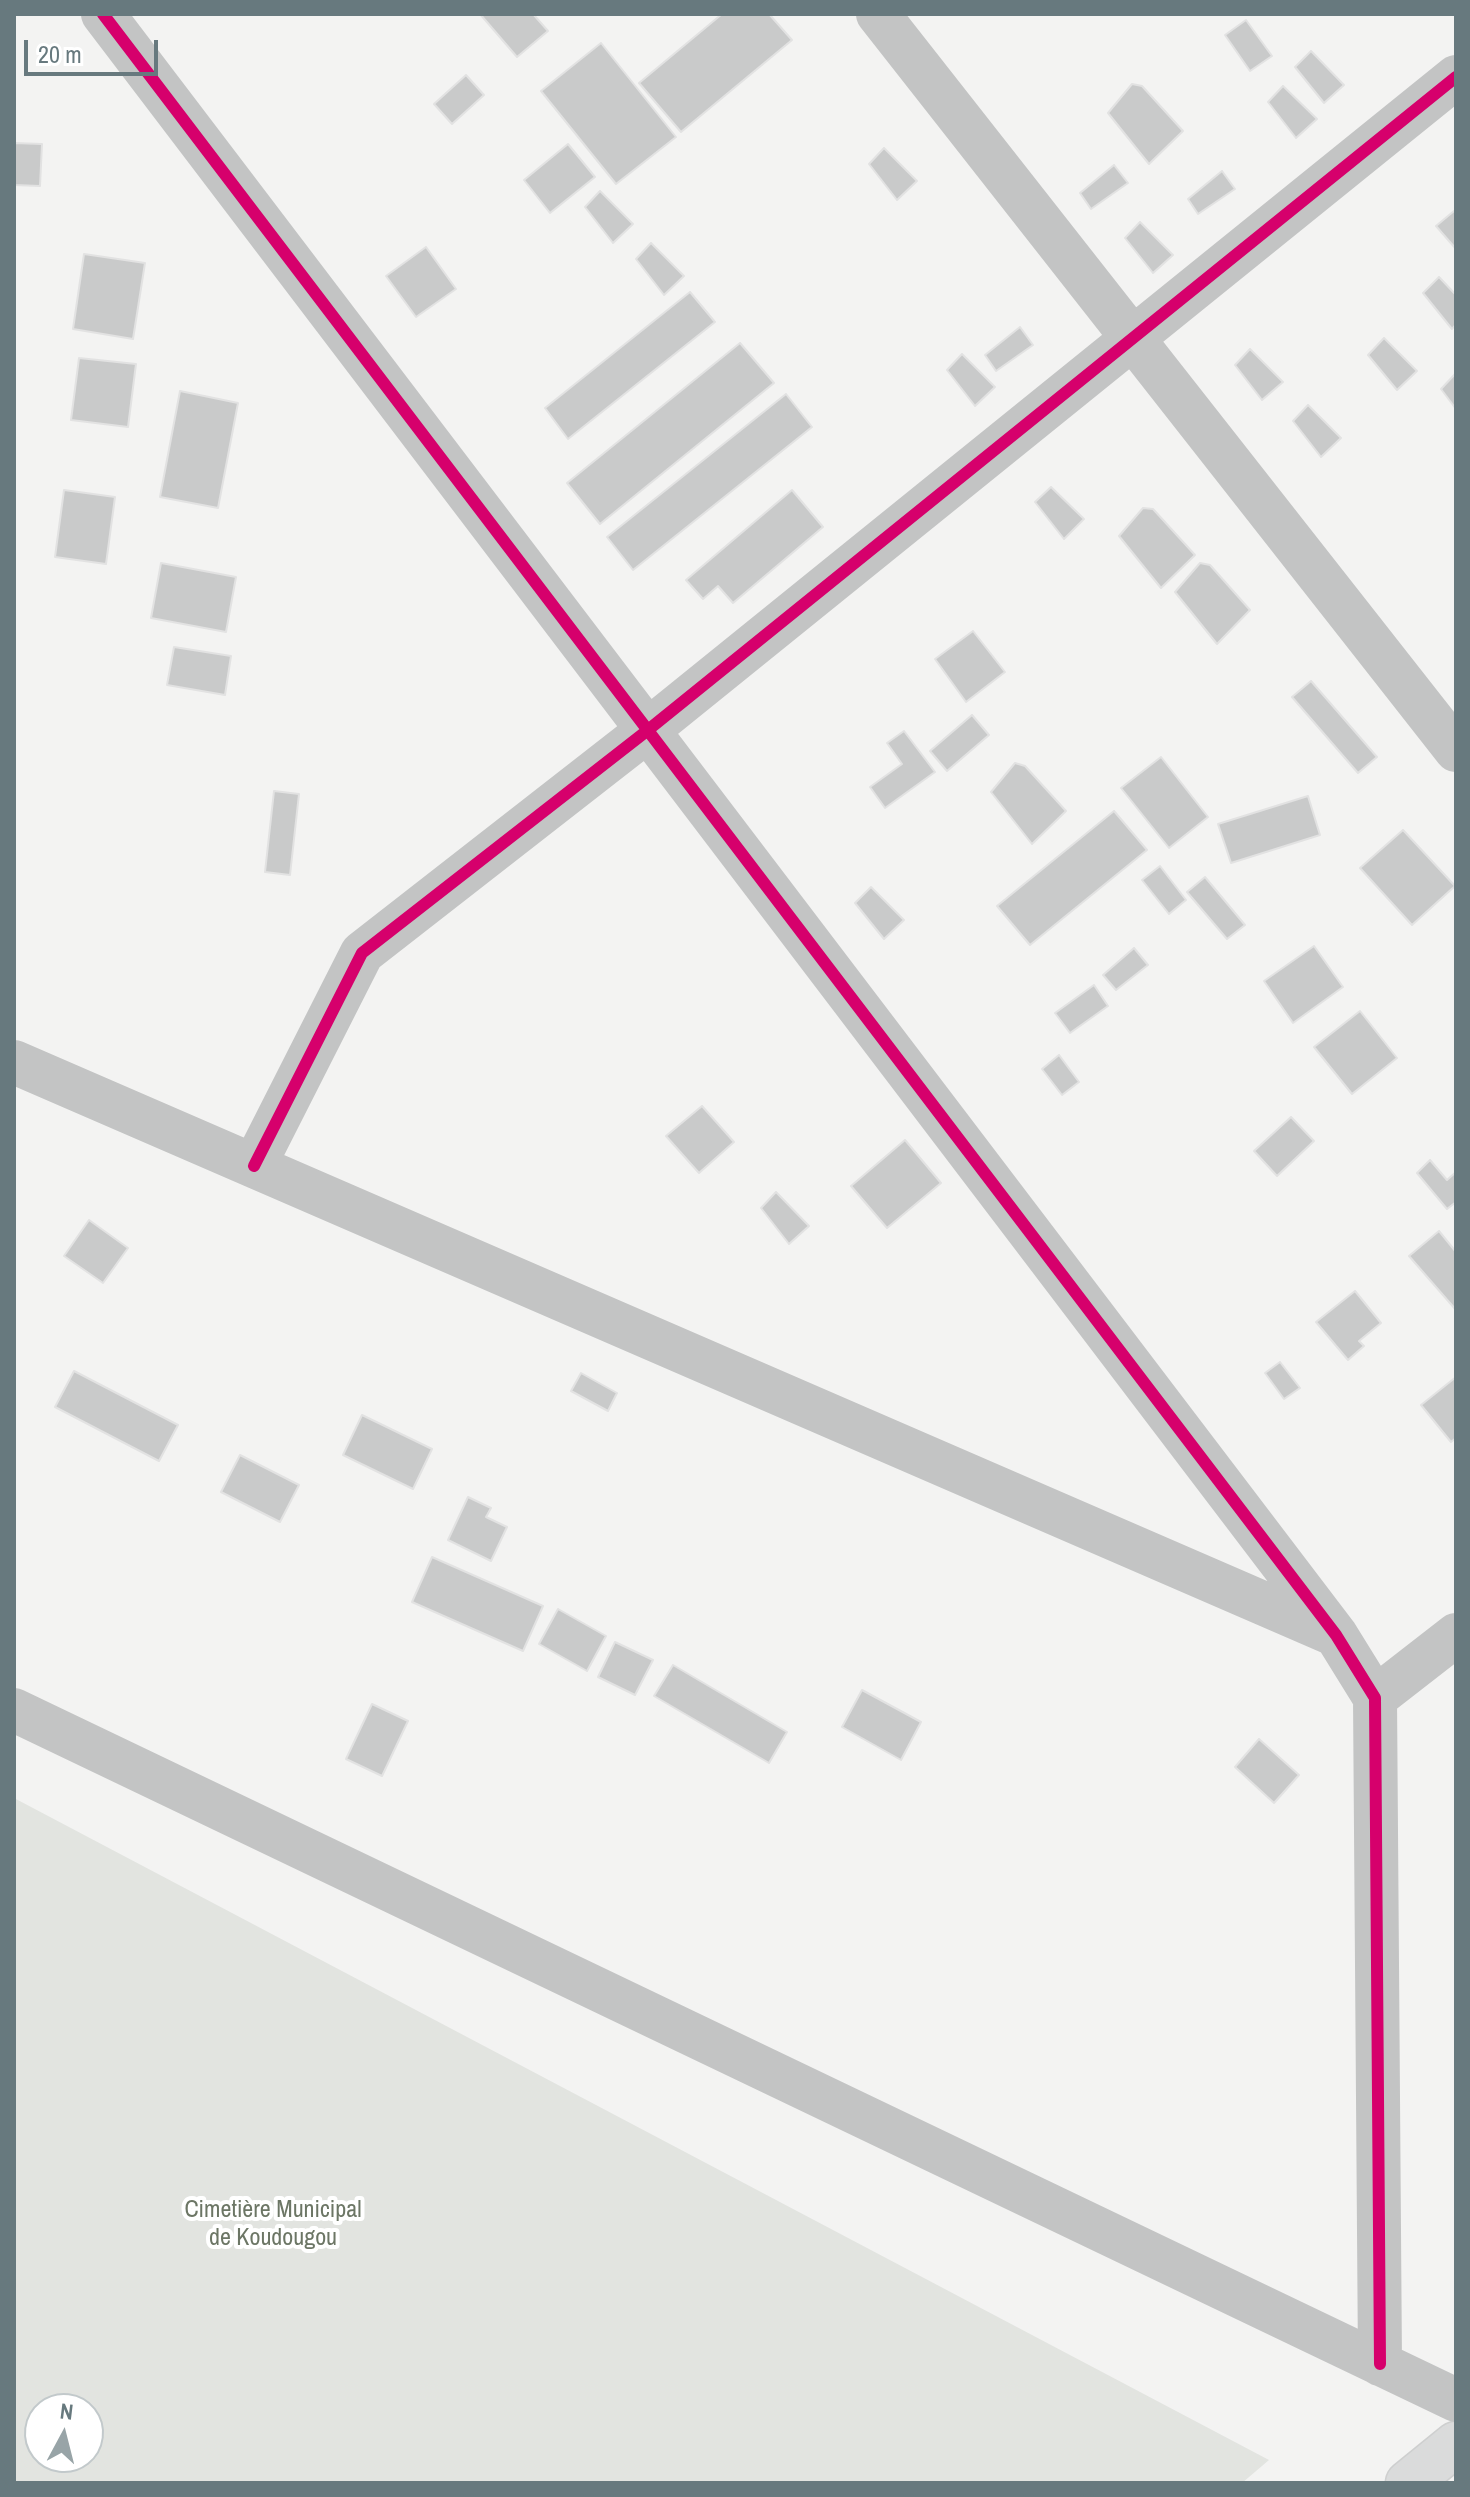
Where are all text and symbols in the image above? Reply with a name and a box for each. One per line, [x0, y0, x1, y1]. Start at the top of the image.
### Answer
scale bar [28, 24, 162, 74]
text: 20 m [38, 38, 82, 70]
park label: Cimetière Municipal de Koudougou [184, 2197, 362, 2253]
north arrow [24, 2393, 104, 2473]
text: N [58, 2395, 75, 2427]

